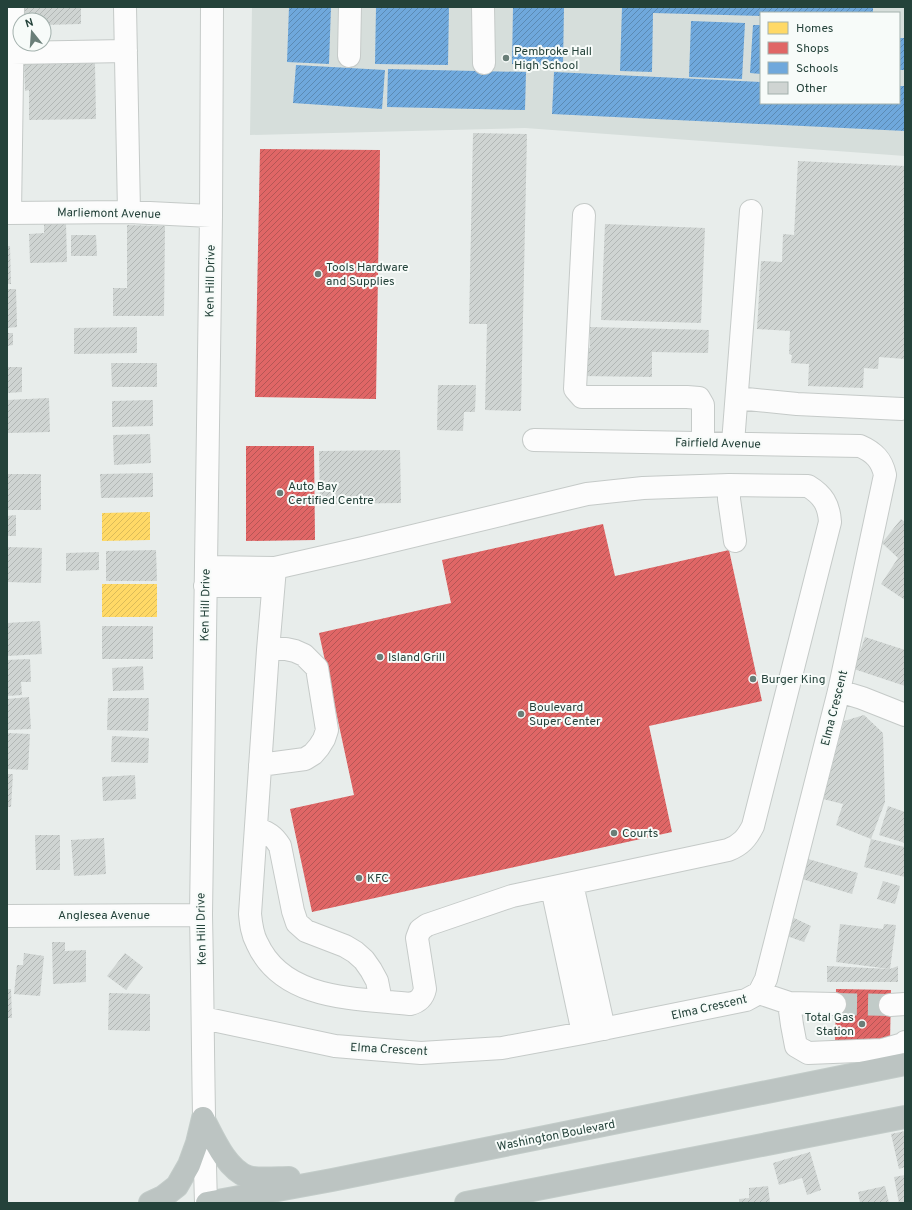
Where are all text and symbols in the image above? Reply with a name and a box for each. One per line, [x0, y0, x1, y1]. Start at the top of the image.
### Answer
north arrow [12, 12, 52, 52]
legend [760, 12, 900, 104]
text: N [24, 16, 35, 31]
text: Homes [796, 21, 833, 37]
text: Shops [796, 41, 829, 57]
place label: Pembroke Hall High School [514, 44, 592, 74]
marker: Pembroke Hall High School [501, 53, 511, 63]
text: Schools [796, 61, 838, 77]
text: Other [796, 81, 828, 97]
street label: Marliemont Avenue [57, 205, 161, 223]
street label: Ken Hill Drive [202, 245, 220, 318]
place label: Tools Hardware and Supplies [326, 260, 408, 290]
marker: Tools Hardware and Supplies [313, 269, 323, 279]
street label: Fairfield Avenue [675, 435, 761, 453]
place label: Auto Bay Certified Centre [288, 479, 374, 509]
marker: Auto Bay Certified Centre [275, 488, 285, 498]
street label: Ken Hill Drive [197, 569, 215, 642]
place label: Island Grill [388, 650, 445, 666]
marker: Island Grill [375, 652, 385, 662]
street label: Elma Crescent [818, 669, 852, 748]
place label: Burger King [761, 672, 826, 688]
marker: Burger King [748, 674, 758, 684]
place label: Boulevard Super Center [529, 700, 601, 730]
marker: Boulevard Super Center [516, 709, 526, 719]
place label: Courts [622, 826, 658, 842]
marker: Courts [609, 828, 619, 838]
place label: KFC [367, 871, 389, 887]
marker: KFC [354, 873, 364, 883]
street label: Ken Hill Drive [193, 892, 211, 965]
street label: Anglesea Avenue [58, 908, 150, 924]
street label: Elma Crescent [670, 991, 749, 1024]
place label: Total Gas Station [805, 1010, 854, 1040]
marker: Total Gas Station [857, 1019, 867, 1029]
street label: Elma Crescent [350, 1040, 428, 1060]
street label: Washington Boulevard [496, 1117, 617, 1155]

